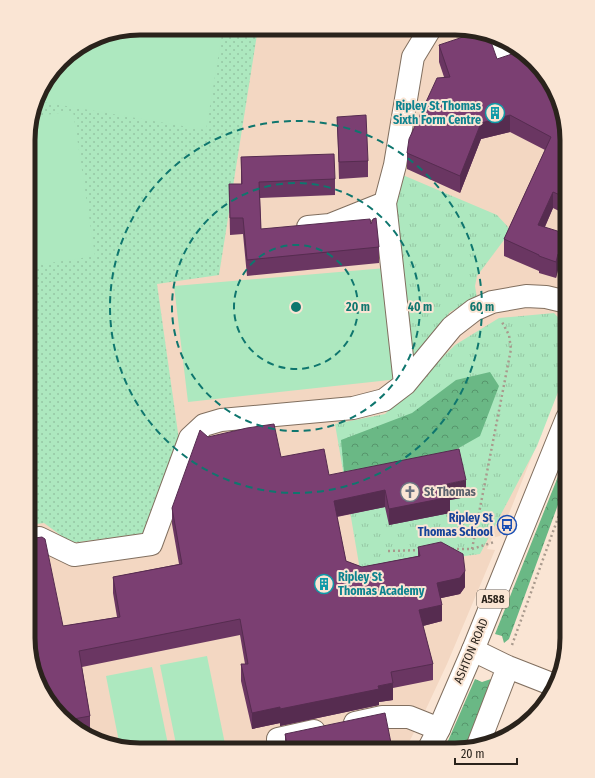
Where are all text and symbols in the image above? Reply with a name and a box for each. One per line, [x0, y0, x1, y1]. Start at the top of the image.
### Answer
place label: Ripley St Thomas Sixth Form Centre [393, 99, 482, 127]
building icon: Ripley St Thomas Sixth Form Centre [484, 102, 506, 124]
centre of rings [289, 300, 303, 314]
text: 20 m [345, 300, 370, 314]
text: 40 m [408, 300, 432, 314]
text: 60 m [470, 300, 494, 314]
church icon: St Thomas [399, 481, 421, 503]
place label: St Thomas [424, 485, 477, 499]
place label: Ripley St Thomas School [418, 511, 494, 539]
bus stop icon: Ripley St Thomas School [496, 514, 518, 536]
place label: Ripley St Thomas Academy [338, 570, 425, 598]
building icon: Ripley St Thomas Academy [313, 573, 335, 595]
road number: A588 [477, 590, 509, 608]
street label: ASHTON ROAD [451, 616, 491, 686]
scale bar [455, 740, 517, 766]
text: 20 m [461, 747, 485, 761]

